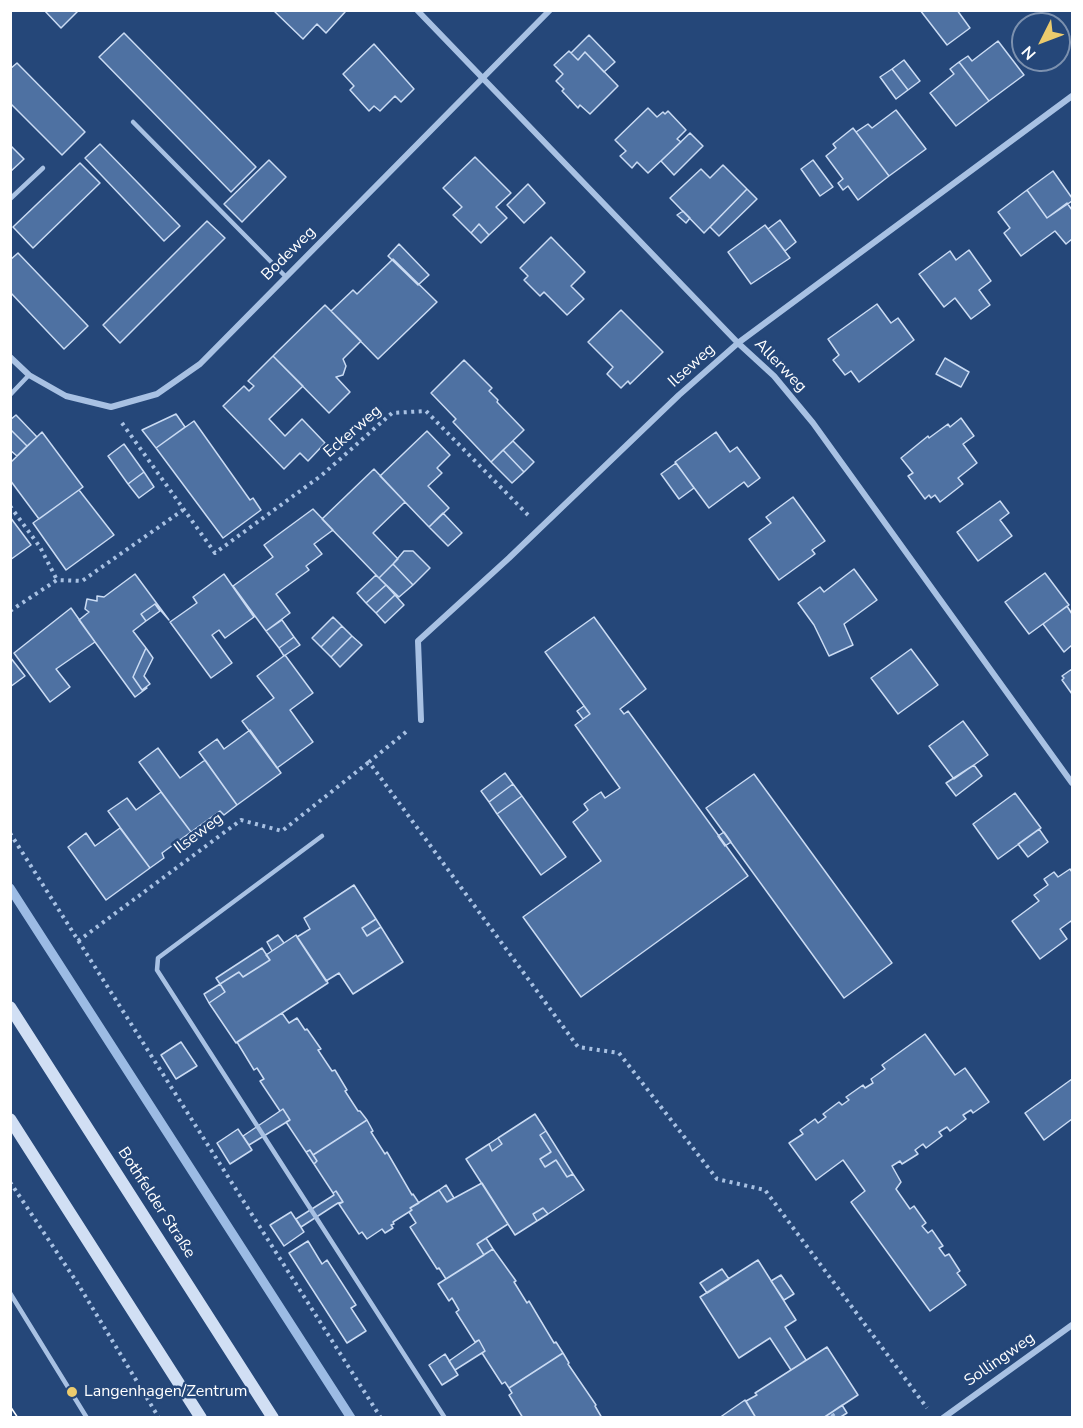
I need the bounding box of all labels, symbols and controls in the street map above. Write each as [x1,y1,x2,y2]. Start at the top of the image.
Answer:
north arrow [1011,12,1071,72]
text: N [1017,41,1041,65]
street label: Bodeweg [258,223,320,285]
street label: Allerweg [750,335,810,397]
street label: Ilseweg [665,340,719,392]
street label: Eckerweg [320,402,386,462]
street label: Ilseweg [171,809,227,859]
street label: Bothfelder Straße [113,1144,199,1262]
street label: Sollingweg [961,1329,1039,1391]
place label: Langenhagen/Zentrum [84,1382,247,1402]
marker: Langenhagen/Zentrum [65,1385,79,1399]

